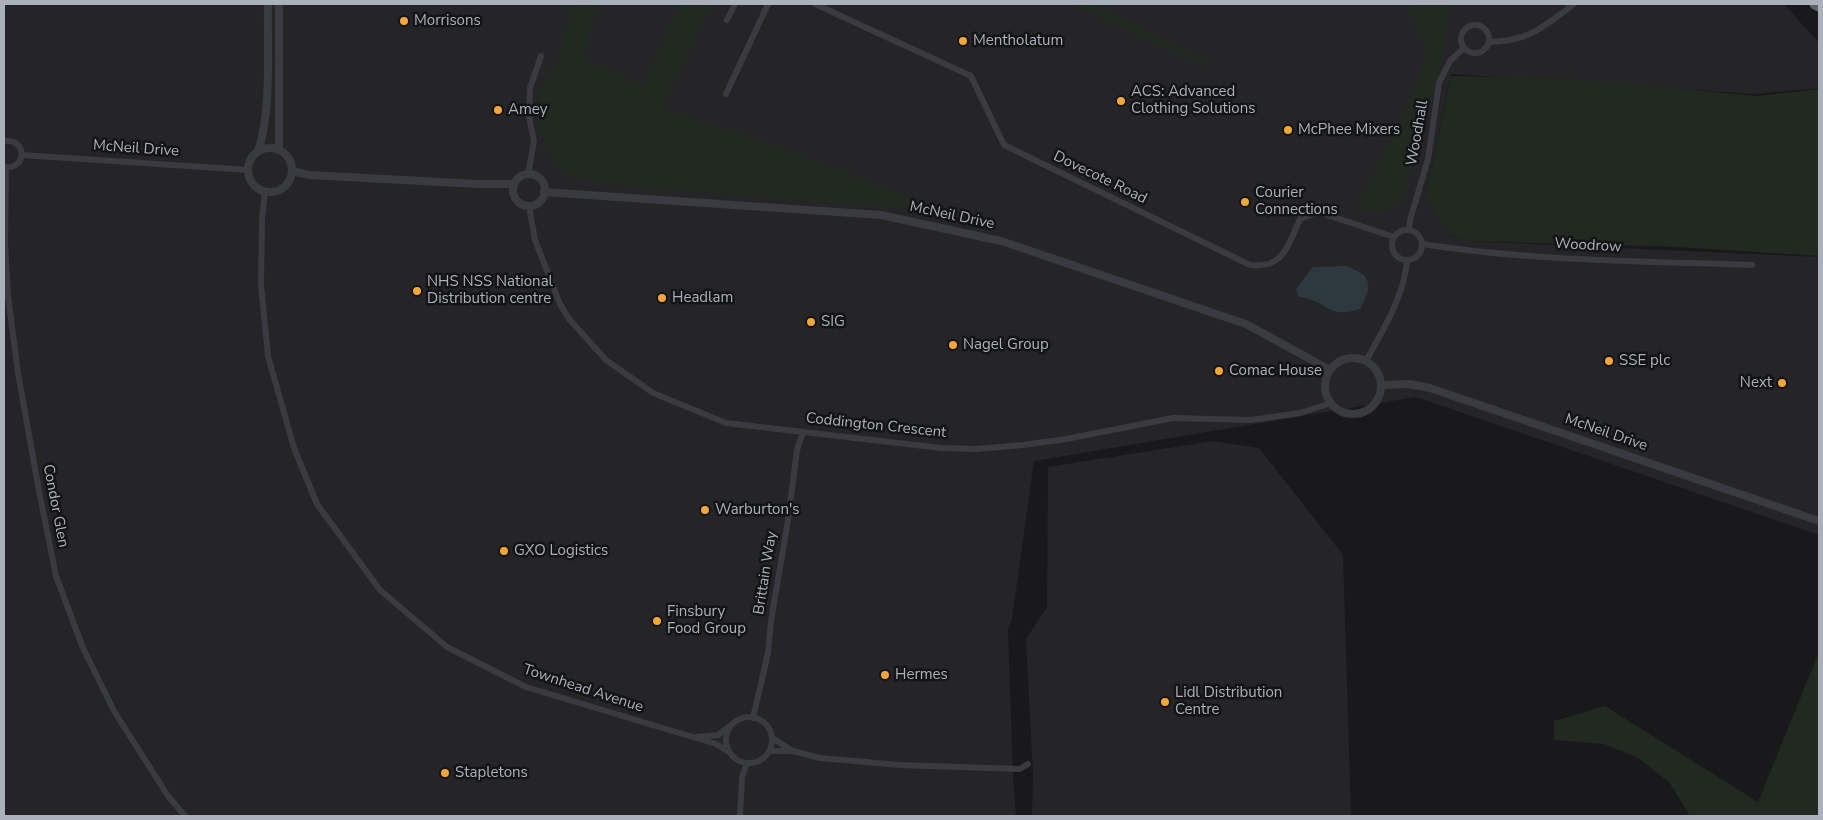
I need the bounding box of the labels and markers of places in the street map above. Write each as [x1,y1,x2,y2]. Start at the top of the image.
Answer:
place label: Morrisons [414,12,481,30]
marker: Morrisons [398,15,410,27]
place label: Mentholatum [973,32,1063,50]
marker: Mentholatum [957,35,969,47]
place label: ACS: Advanced Clothing Solutions [1131,83,1255,118]
marker: ACS: Advanced Clothing Solutions [1115,95,1127,107]
place label: Amey [508,101,547,119]
marker: Amey [492,104,504,116]
place label: McPhee Mixers [1298,121,1400,139]
marker: McPhee Mixers [1282,124,1294,136]
place label: Courier Connections [1255,184,1338,219]
marker: Courier Connections [1239,196,1251,208]
place label: NHS NSS National Distribution centre [427,273,553,308]
marker: NHS NSS National Distribution centre [411,285,423,297]
place label: Headlam [672,289,733,307]
marker: Headlam [656,292,668,304]
place label: SIG [821,313,845,331]
marker: SIG [805,316,817,328]
place label: Nagel Group [963,336,1049,354]
marker: Nagel Group [947,339,959,351]
place label: SSE plc [1619,352,1670,370]
marker: SSE plc [1603,355,1615,367]
place label: Comac House [1229,362,1322,380]
marker: Comac House [1213,365,1225,377]
place label: Next [1740,374,1772,392]
marker: Next [1776,377,1788,389]
place label: Warburton's [715,501,799,519]
marker: Warburton's [699,504,711,516]
place label: GXO Logistics [514,542,608,560]
marker: GXO Logistics [498,545,510,557]
place label: Finsbury Food Group [667,603,746,638]
marker: Finsbury Food Group [651,615,663,627]
place label: Hermes [895,666,948,684]
marker: Hermes [879,669,891,681]
place label: Lidl Distribution Centre [1175,684,1282,719]
marker: Lidl Distribution Centre [1159,696,1171,708]
place label: Stapletons [455,764,528,782]
marker: Stapletons [439,767,451,779]

